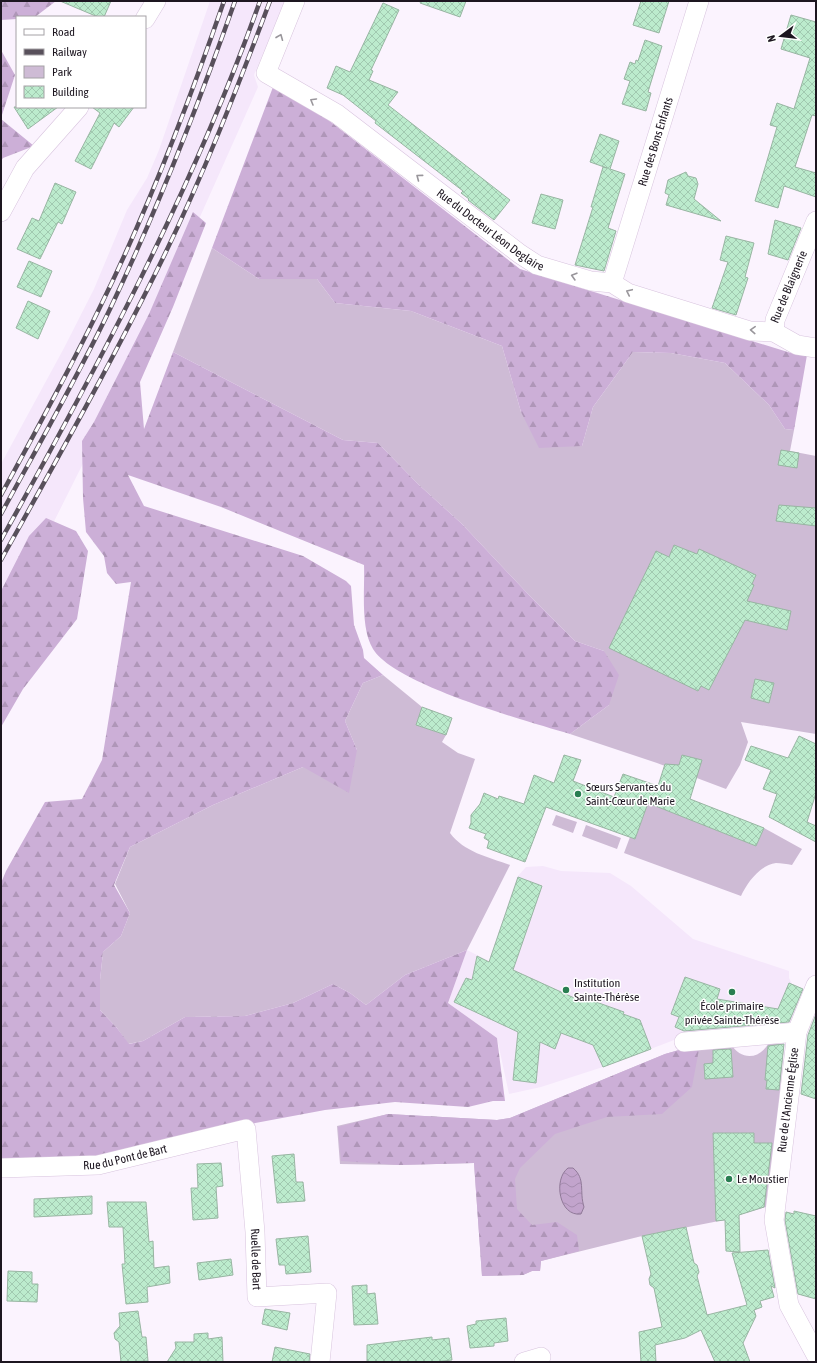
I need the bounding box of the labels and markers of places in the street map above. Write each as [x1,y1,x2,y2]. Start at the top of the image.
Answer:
place label: Sœurs Servantes du Saint-Cœur de Marie [586,780,675,808]
marker: Sœurs Servantes du Saint-Cœur de Marie [573,789,583,799]
place label: Institution Sainte-Thérèse [574,976,639,1004]
marker: Institution Sainte-Thérèse [561,985,571,995]
marker: École primaire privée Sainte-Thérèse [727,987,737,997]
place label: École primaire privée Sainte-Thérèse [685,999,779,1027]
place label: Le Moustier [737,1172,788,1186]
marker: Le Moustier [724,1174,734,1184]

